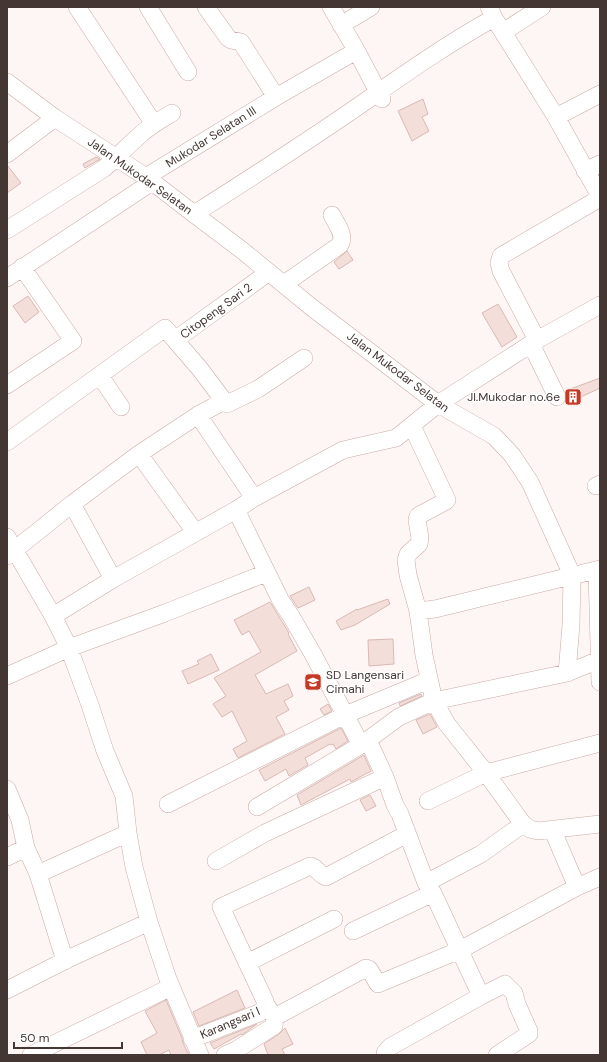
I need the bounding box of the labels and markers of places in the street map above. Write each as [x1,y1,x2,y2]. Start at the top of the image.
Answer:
building icon: Jl.Mukodar no.6e [563,387,583,407]
place label: Jl.Mukodar no.6e [467,389,560,405]
place label: SD Langensari Cimahi [326,667,404,697]
school or university icon: SD Langensari Cimahi [303,672,323,692]

